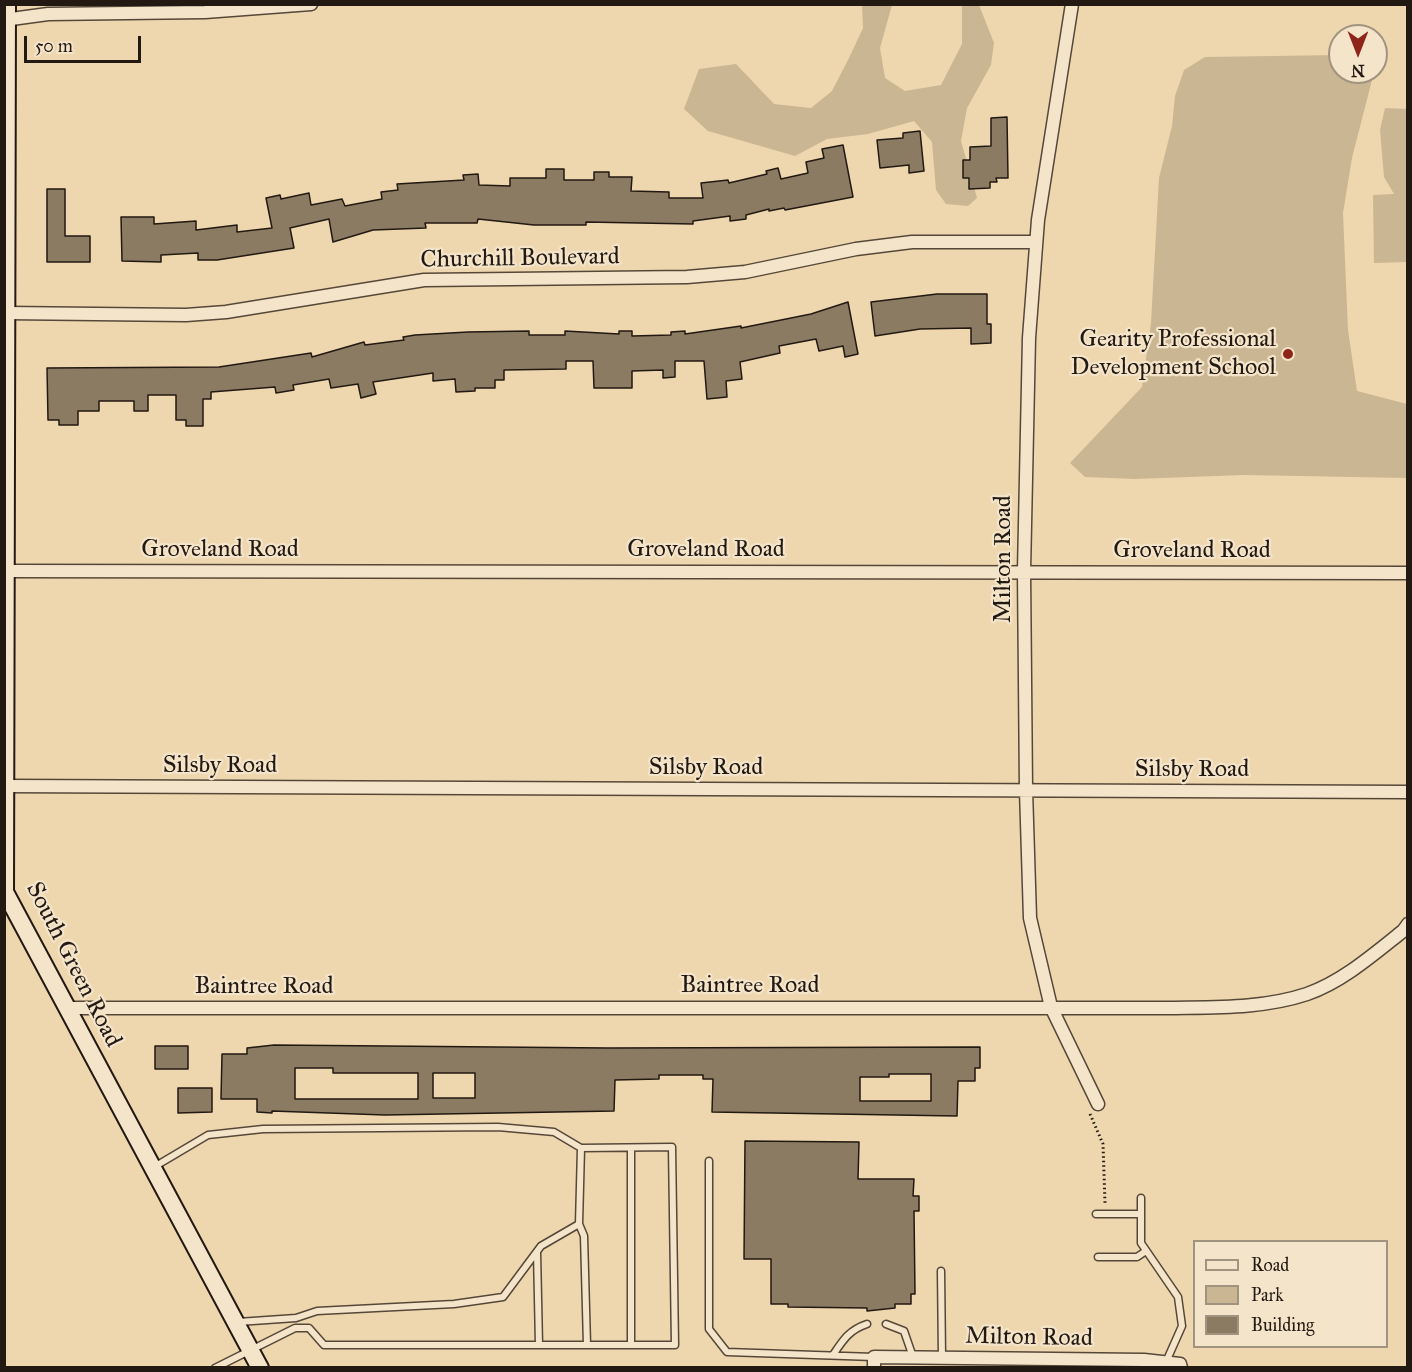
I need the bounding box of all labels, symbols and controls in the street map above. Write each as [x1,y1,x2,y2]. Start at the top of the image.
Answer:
scale bar [27,24,144,62]
north arrow [1328,24,1388,84]
text: 50 m [35,35,73,57]
text: N [1351,61,1365,80]
street label: Churchill Boulevard [420,243,620,275]
place label: Gearity Professional Development School [1071,326,1276,382]
marker: Gearity Professional Development School [1281,347,1295,361]
street label: Milton Road [990,495,1018,623]
street label: Groveland Road [141,536,299,564]
street label: Groveland Road [627,536,785,564]
street label: Groveland Road [1113,537,1271,565]
street label: Silsby Road [163,752,277,780]
street label: Silsby Road [649,754,763,782]
street label: Silsby Road [1135,756,1249,784]
street label: South Green Road [19,878,127,1052]
street label: Baintree Road [680,972,820,1000]
street label: Baintree Road [194,973,334,1001]
legend [1193,1240,1388,1348]
text: Road [1251,1254,1289,1276]
text: Park [1251,1284,1284,1306]
text: Building [1251,1314,1314,1336]
street label: Milton Road [965,1322,1093,1354]

